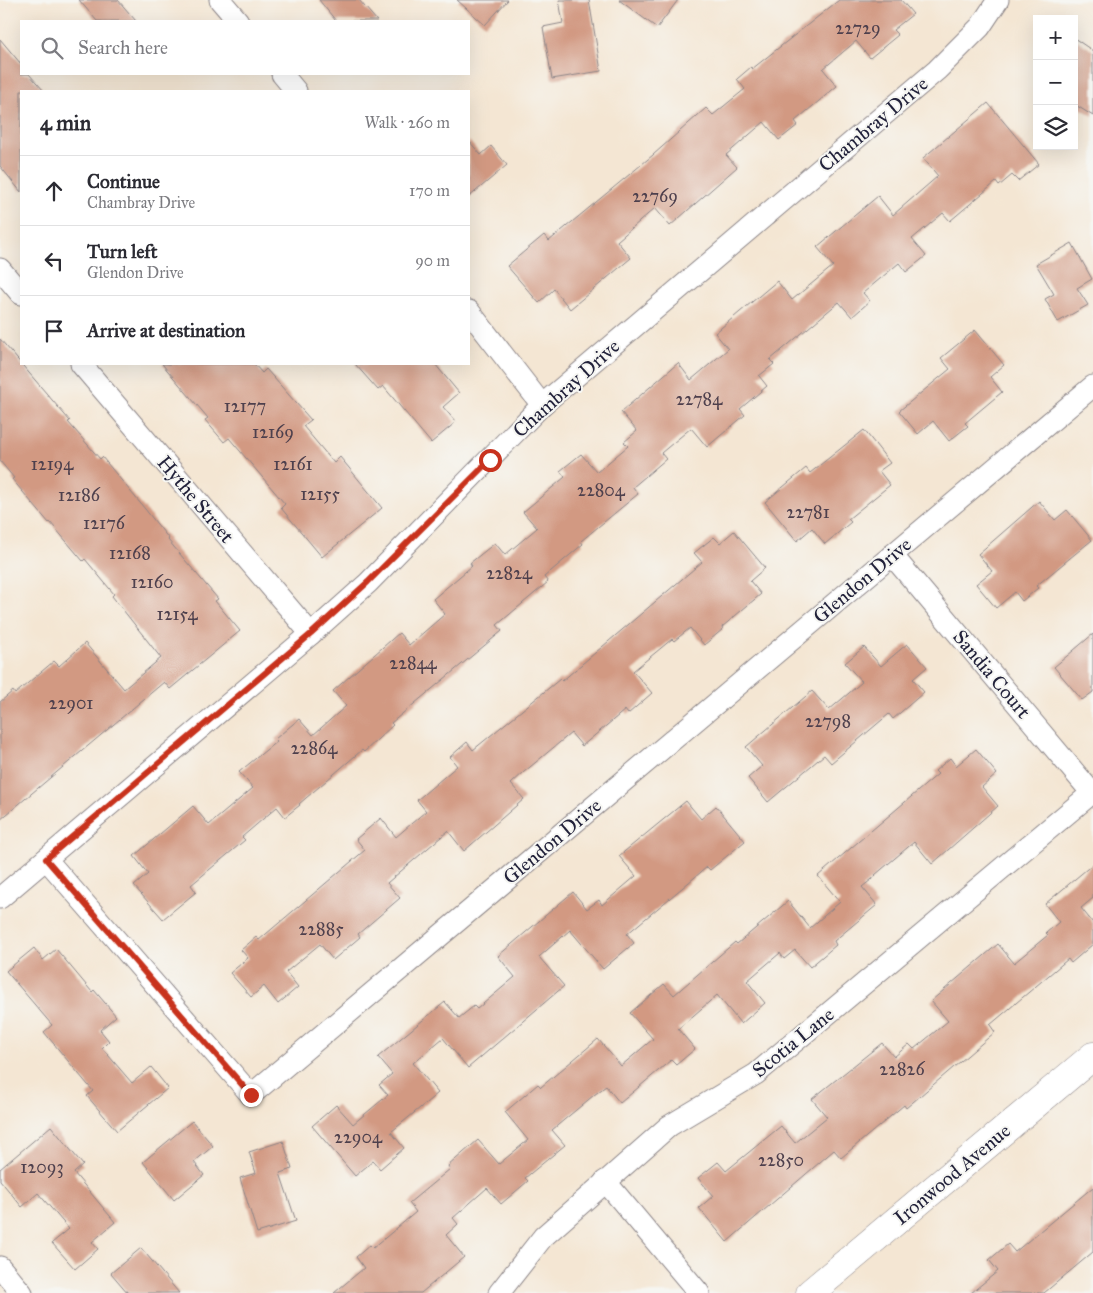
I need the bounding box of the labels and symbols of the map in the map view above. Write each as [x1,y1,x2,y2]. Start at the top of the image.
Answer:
house number: 22729 [835,17,881,39]
street label: Chambray Drive [814,71,932,177]
house number: 22769 [632,185,678,207]
street label: Chambray Drive [508,334,624,442]
house number: 22784 [676,388,723,410]
house number: 12177 [224,395,266,417]
house number: 12169 [252,421,294,443]
route start [479,449,502,472]
street label: Hythe Street [153,450,239,548]
house number: 12194 [31,453,74,475]
house number: 12161 [273,453,313,475]
house number: 22804 [577,479,626,501]
house number: 12155 [300,483,340,505]
house number: 12186 [58,484,101,506]
house number: 22781 [786,501,830,523]
house number: 12176 [83,512,126,534]
street label: Glendon Drive [808,532,916,628]
house number: 12168 [109,542,151,564]
house number: 22824 [486,562,533,584]
house number: 12160 [131,571,173,593]
house number: 12154 [157,603,198,625]
street label: Sandia Court [948,625,1036,723]
house number: 22844 [389,652,438,674]
house number: 22901 [49,692,93,714]
house number: 22798 [805,710,851,732]
house number: 22864 [291,737,338,759]
street label: Glendon Drive [498,793,606,889]
house number: 22885 [298,918,344,940]
street label: Scotia Lane [747,1002,839,1082]
house number: 22826 [879,1058,925,1080]
route end [240,1084,263,1107]
street label: Ironwood Avenue [889,1118,1015,1230]
house number: 22904 [334,1126,383,1148]
house number: 22850 [758,1149,804,1171]
house number: 12093 [20,1156,64,1178]

